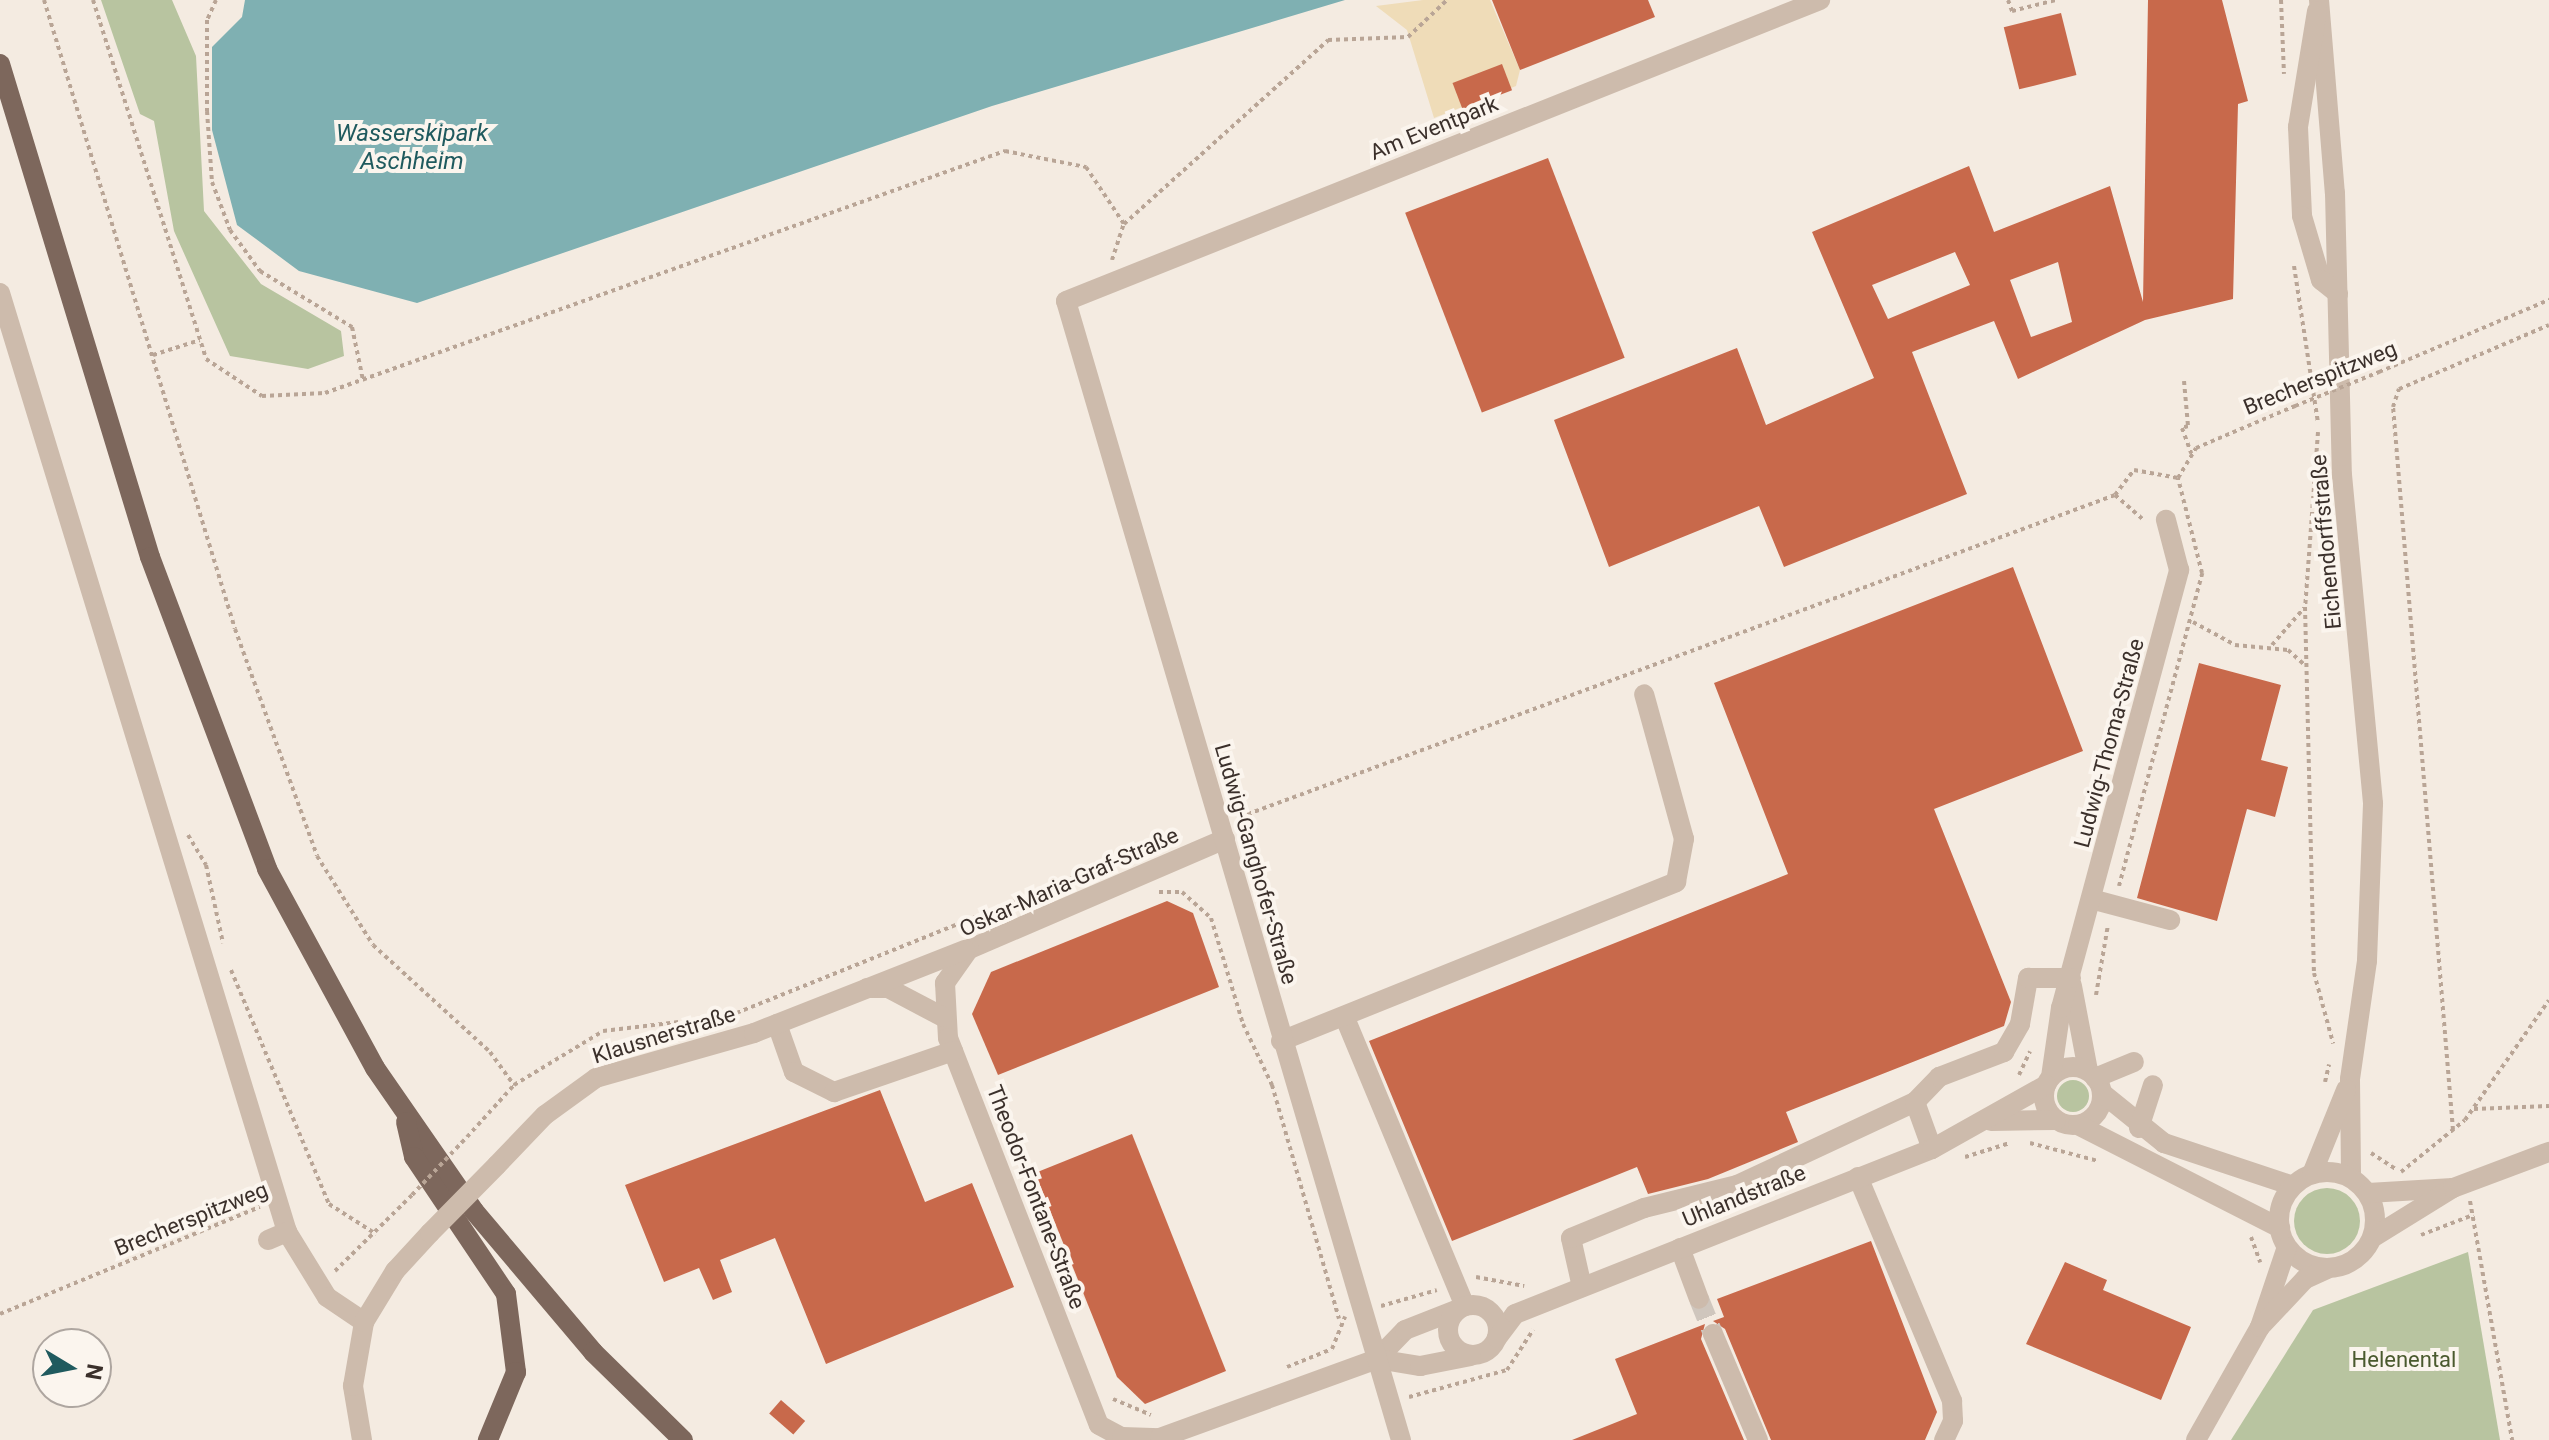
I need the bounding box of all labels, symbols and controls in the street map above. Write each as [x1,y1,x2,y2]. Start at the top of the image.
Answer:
street label: Am Eventpark [1366,90,1502,166]
water label: Wasserskipark Aschheim [336,120,488,176]
street label: Brecherspitzweg [2239,335,2401,421]
street label: Eichendorffstraße [2305,453,2347,631]
street label: Ludwig-Thoma-Straße [2068,636,2150,850]
street label: Ludwig-Ganghofer-Straße [1209,741,1303,987]
street label: Oskar-Maria-Graf-Straße [955,822,1183,942]
street label: Klausnerstraße [589,1001,739,1069]
street label: Theodor-Fontane-Straße [981,1081,1091,1313]
street label: Uhlandstraße [1679,1159,1809,1233]
street label: Brecherspitzweg [110,1176,272,1262]
north arrow [32,1328,112,1408]
park label: Helenental [2352,1347,2456,1373]
text: N [80,1362,108,1382]

